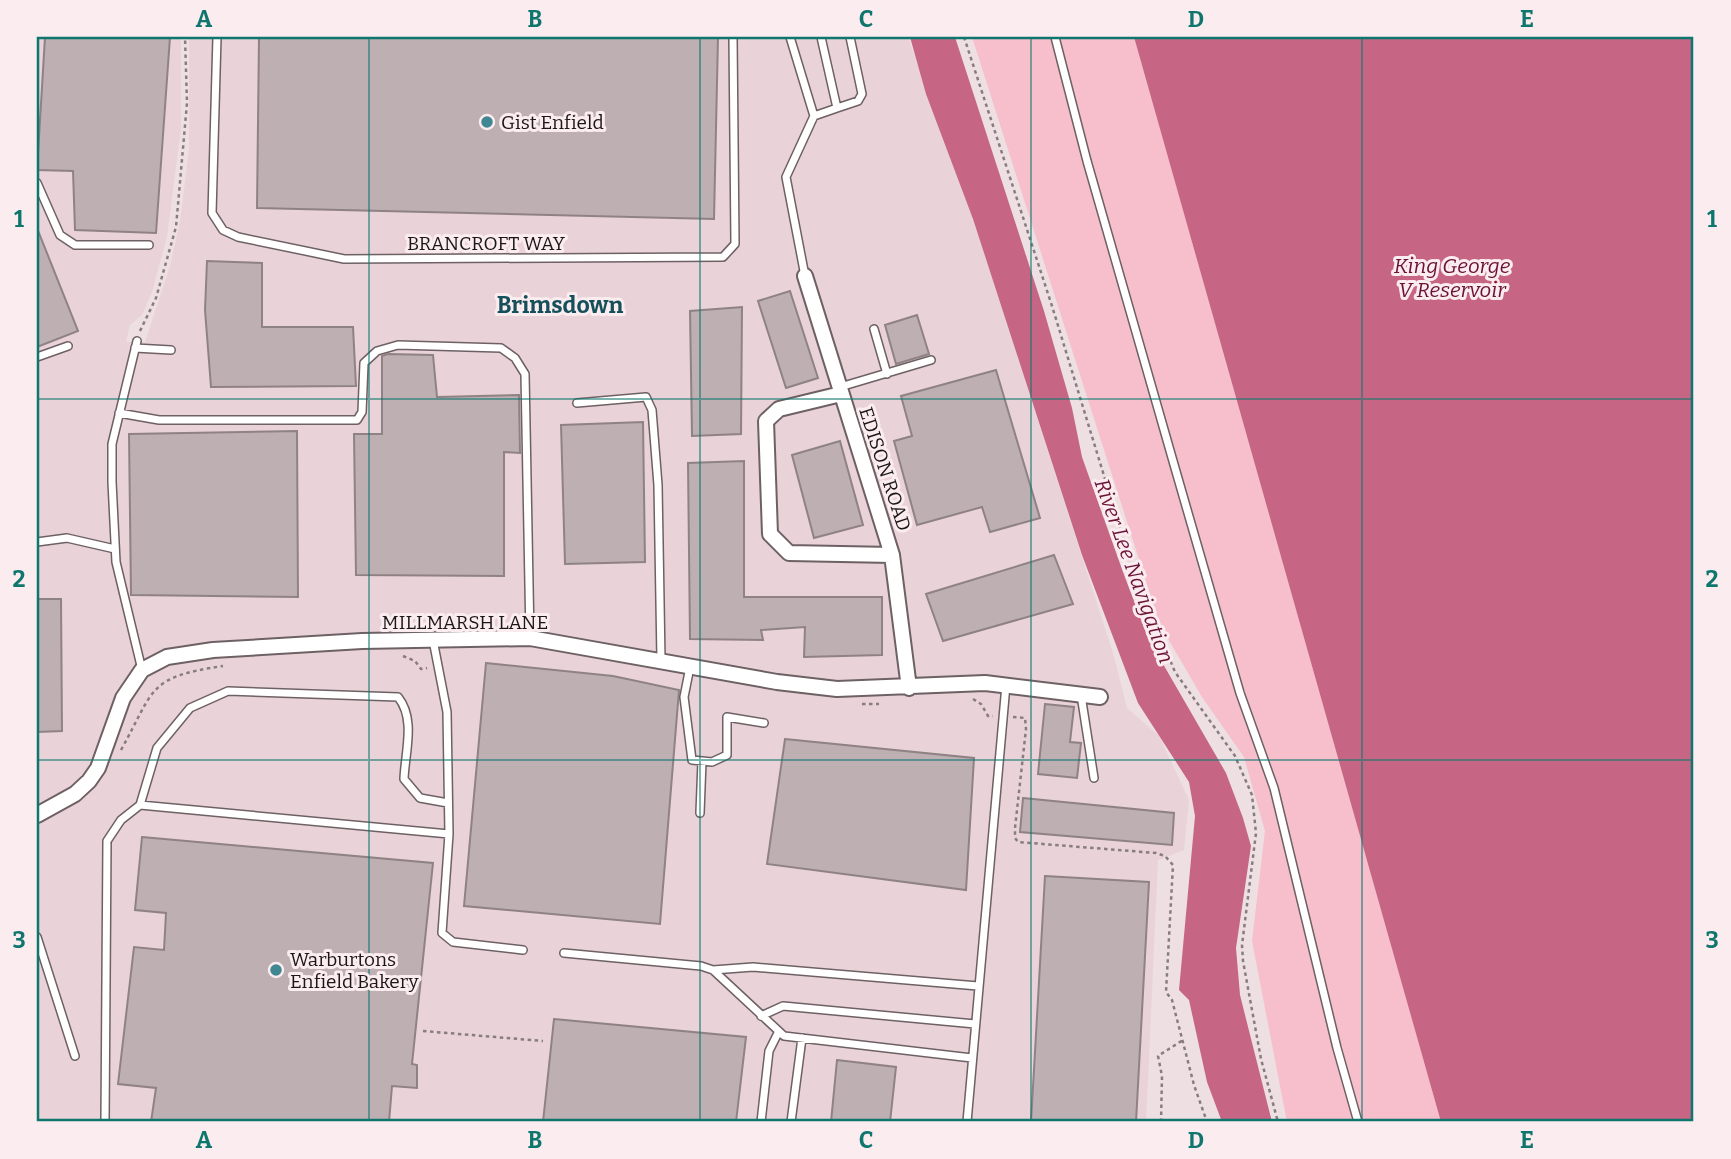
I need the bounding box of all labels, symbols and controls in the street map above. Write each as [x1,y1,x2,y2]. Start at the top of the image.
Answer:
text: A [196,5,213,33]
text: B [528,5,542,33]
text: C [859,5,873,33]
text: D [1188,5,1204,33]
text: E [1520,5,1534,33]
place label: Gist Enfield [501,111,604,134]
marker: Gist Enfield [479,114,495,130]
text: 1 [14,205,24,233]
text: 1 [1707,205,1717,233]
street label: BRANCROFT WAY [407,232,566,255]
water label: King George V Reservoir [1394,253,1511,303]
district label: Brimsdown [497,291,623,319]
street label: EDISON ROAD [854,404,916,534]
water label: River Lee Navigation [1089,475,1179,667]
text: 2 [13,565,26,593]
text: 2 [1706,565,1719,593]
street label: MILLMARSH LANE [382,611,548,634]
text: 3 [12,926,26,954]
text: 3 [1705,926,1719,954]
place label: Warburtons Enfield Bakery [290,948,419,993]
marker: Warburtons Enfield Bakery [268,962,284,978]
text: A [196,1126,213,1154]
text: B [528,1126,542,1154]
text: C [859,1126,873,1154]
text: D [1188,1126,1204,1154]
text: E [1520,1126,1534,1154]

